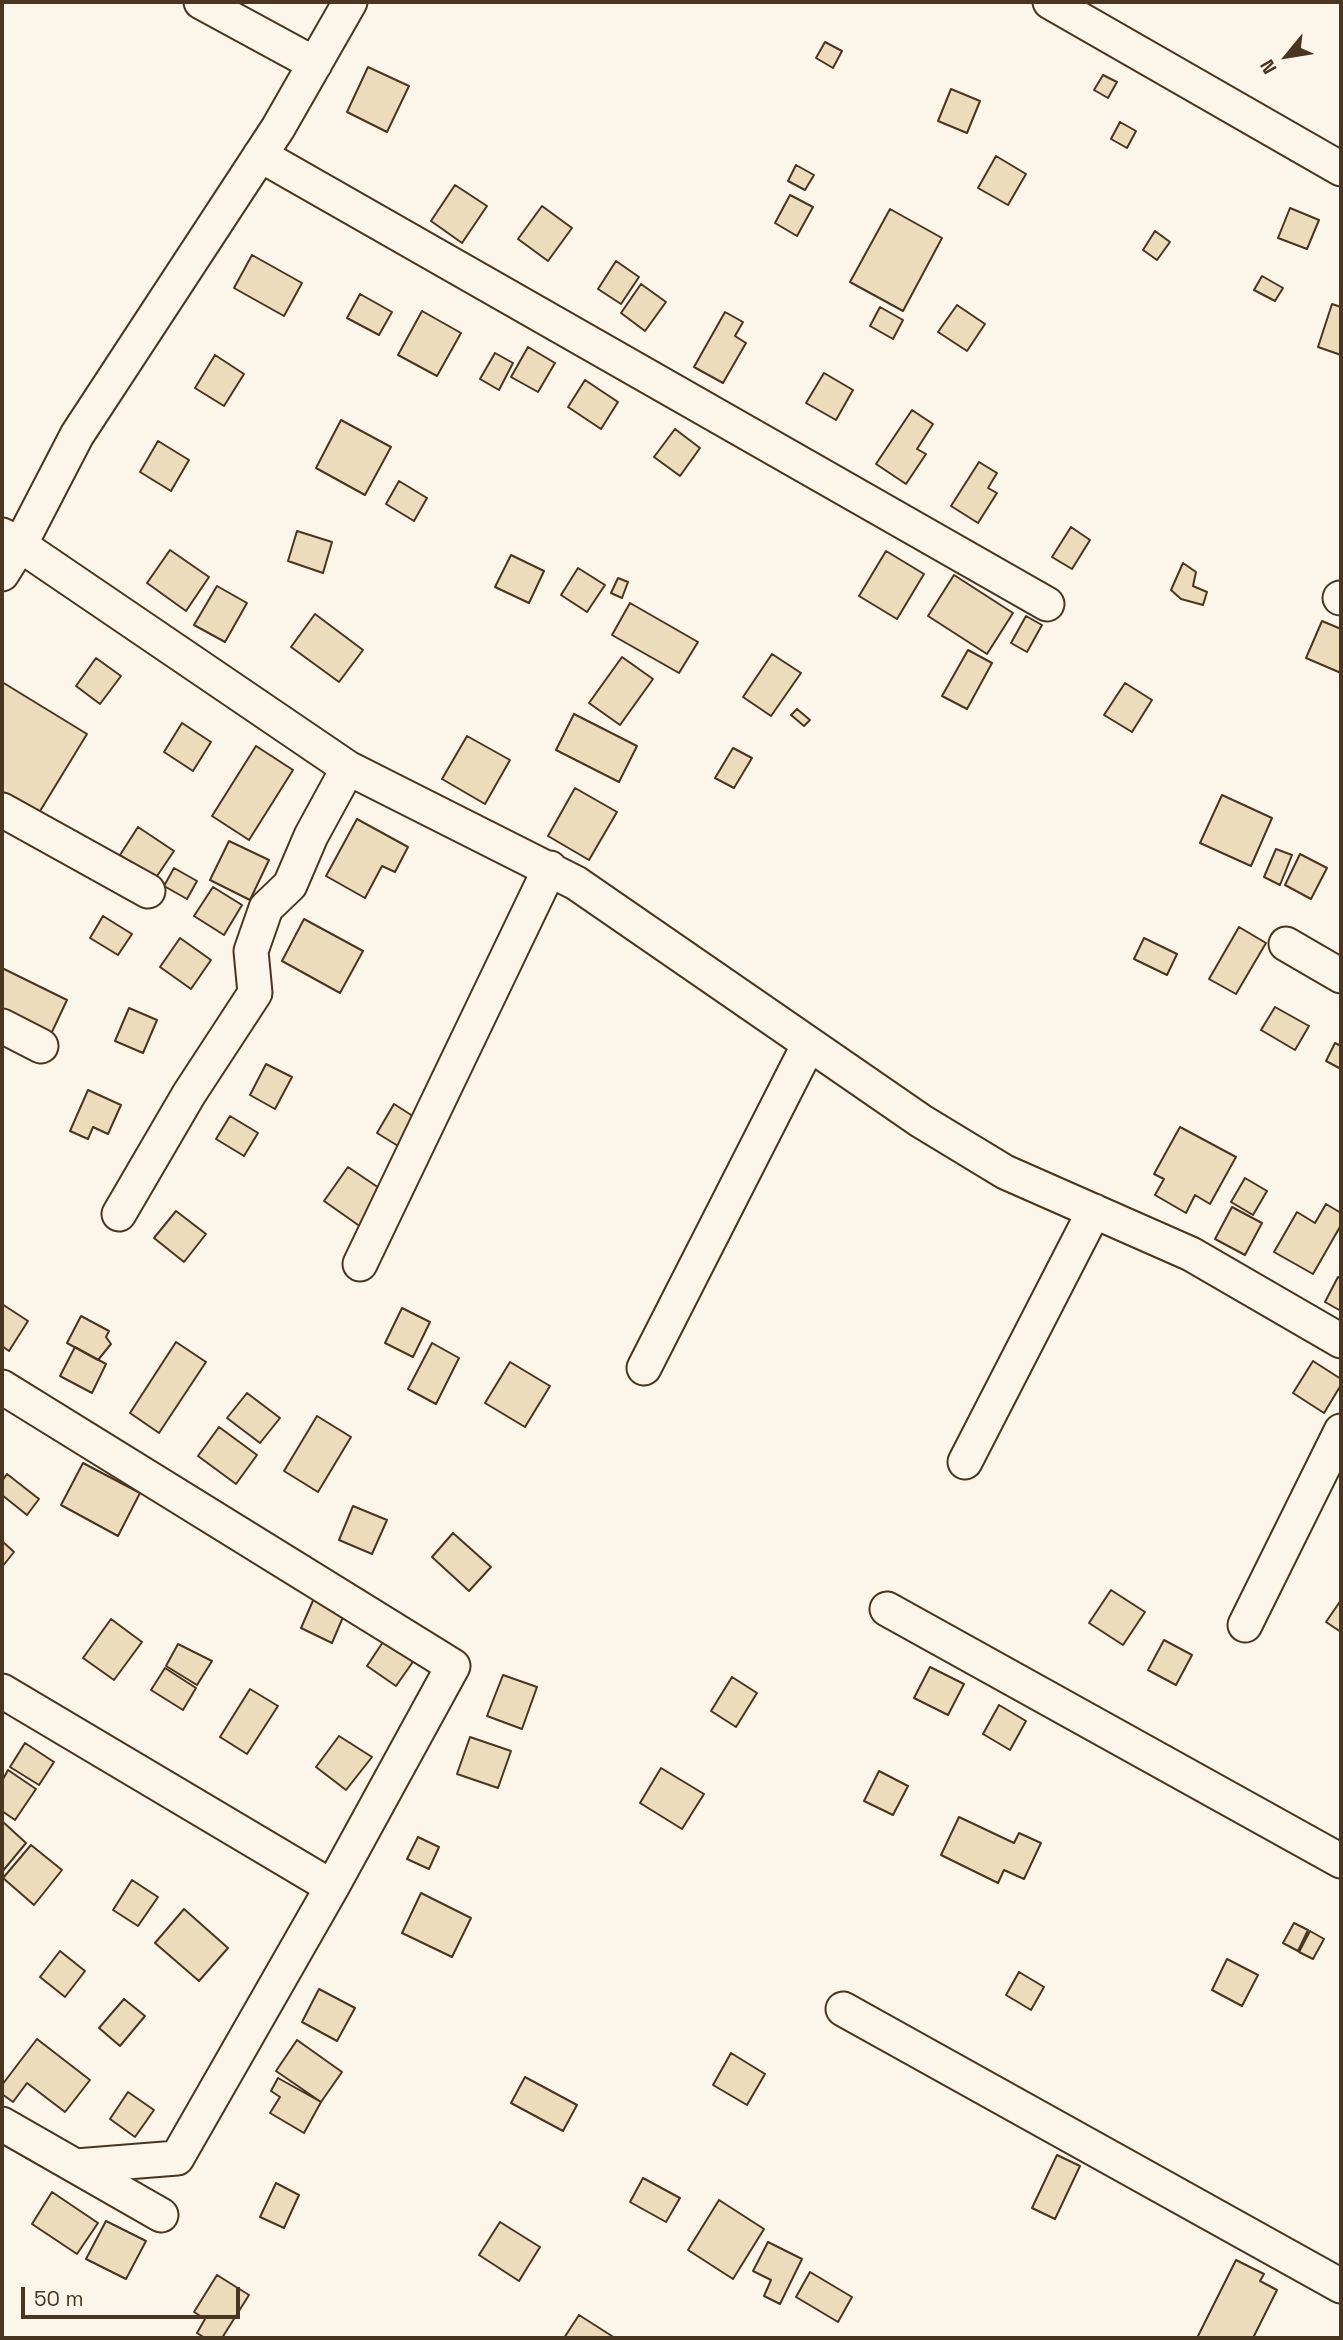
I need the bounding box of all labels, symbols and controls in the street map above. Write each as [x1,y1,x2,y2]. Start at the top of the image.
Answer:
north arrow [1252,21,1322,91]
text: N [1254,55,1282,79]
scale bar [24,2274,243,2318]
text: 50 m [34,2285,84,2312]

